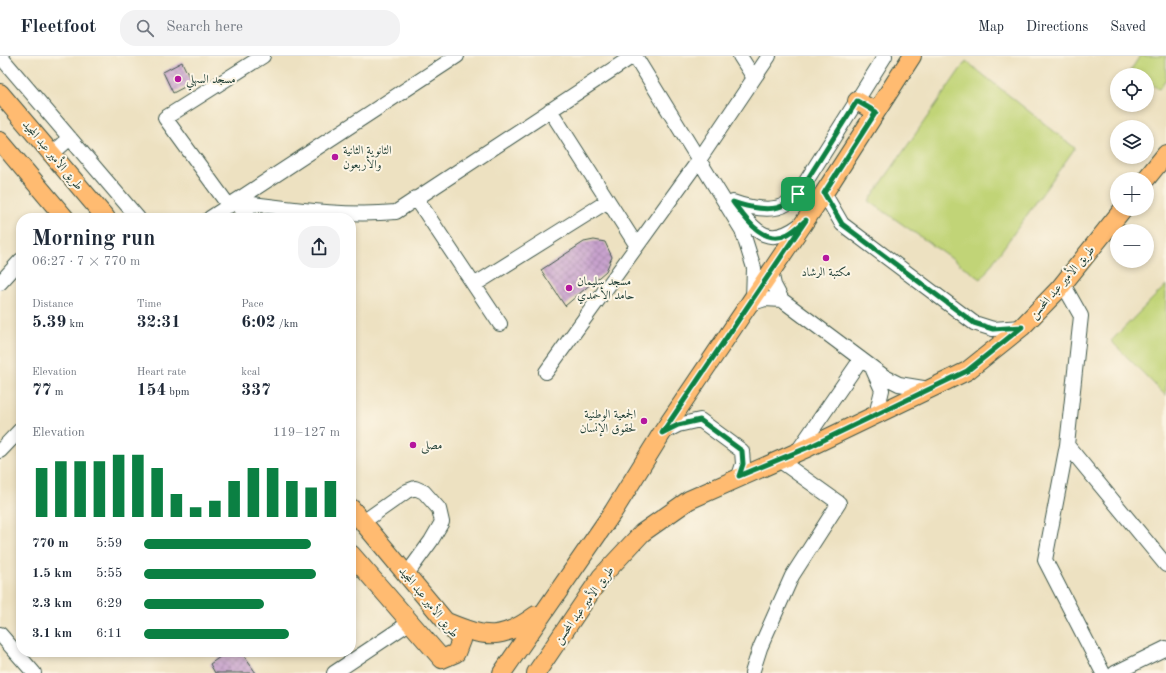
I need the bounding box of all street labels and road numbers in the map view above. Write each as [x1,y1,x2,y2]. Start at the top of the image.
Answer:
street label: طريق الأمير عبد المجيد [19,116,88,193]
street label: طريق الأمير عبد المحسن [1025,241,1099,323]
street label: طريق الأمير عبد المحسن [550,562,619,648]
street label: طريق الأمير عبد المجيد [396,563,463,641]

